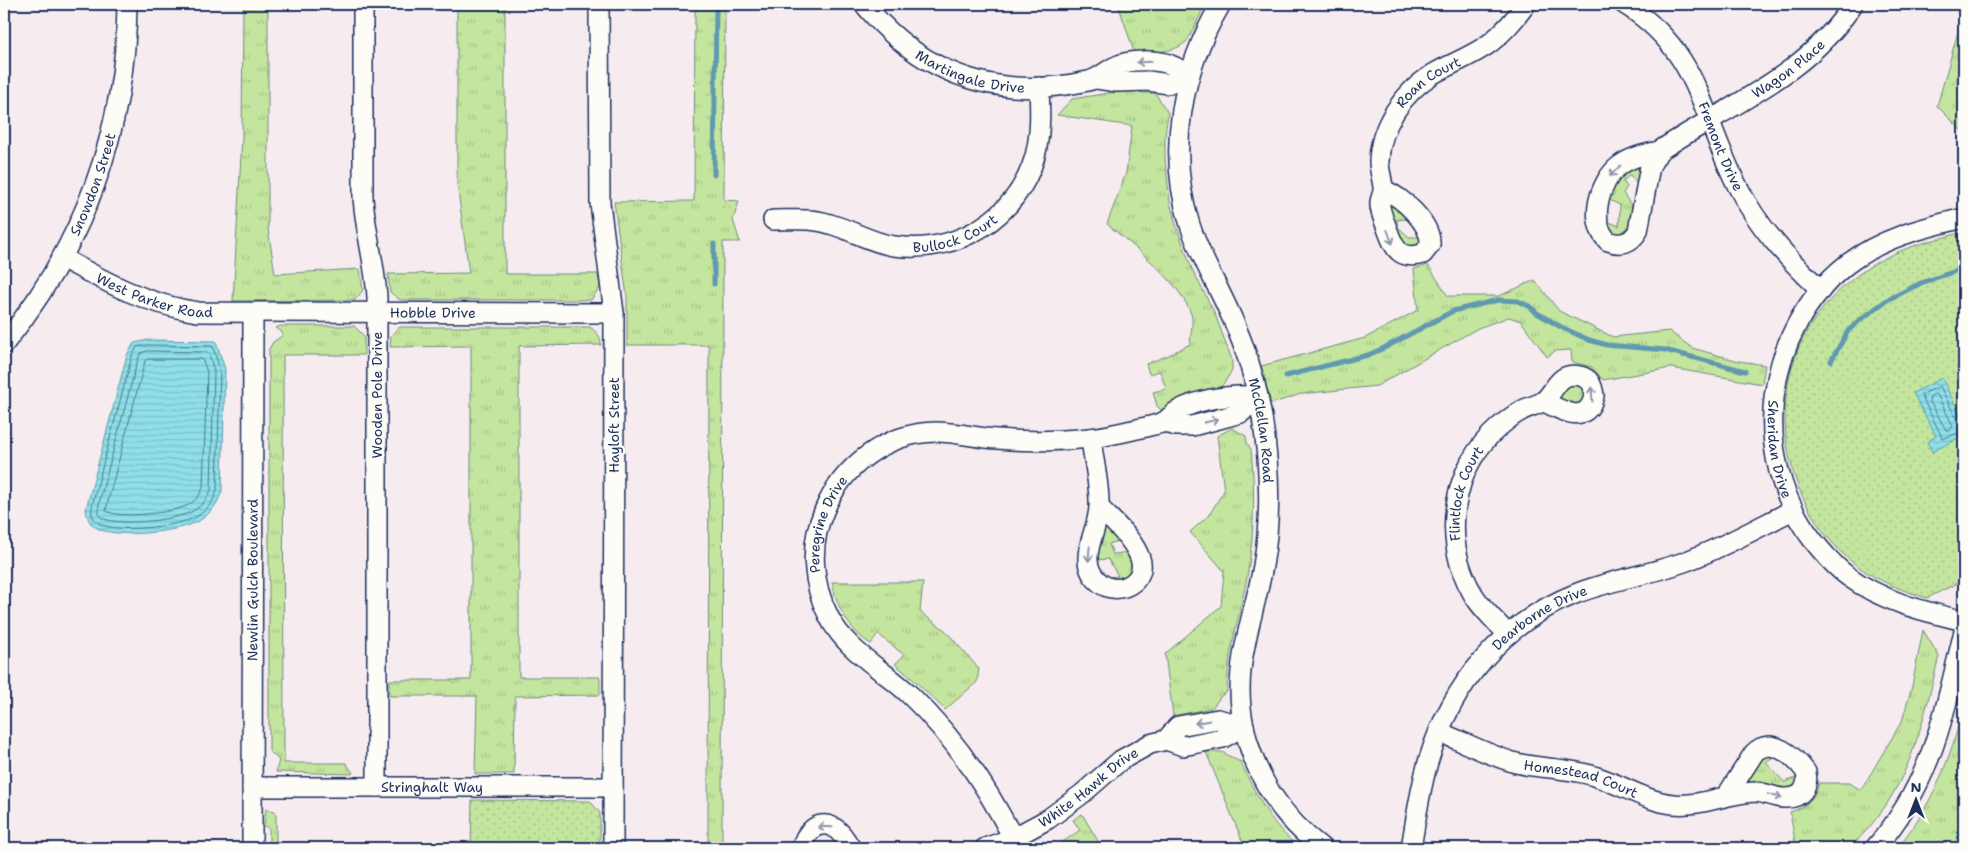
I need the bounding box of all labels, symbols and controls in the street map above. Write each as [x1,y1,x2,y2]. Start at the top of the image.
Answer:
street label: Wagon Place [1748,35,1829,102]
street label: Martingale Drive [912,46,1025,96]
street label: Roan Court [1392,52,1464,111]
one-way arrow [1136,57,1152,66]
street label: Fremont Drive [1694,99,1748,194]
street label: Snowdon Street [66,131,119,239]
one-way arrow [1610,164,1622,176]
street label: Bullock Court [913,210,1001,256]
one-way arrow [1386,228,1395,244]
street label: West Parker Road [93,269,213,321]
street label: Hobble Drive [390,303,476,322]
street label: Wooden Pole Drive [368,331,386,459]
street label: McClellan Road [1245,376,1277,483]
street label: Hayloft Street [605,377,623,473]
one-way arrow [1588,387,1597,403]
street label: Sheridan Drive [1764,399,1796,501]
one-way arrow [1202,416,1218,425]
street label: Flintlock Court [1445,442,1487,542]
street label: Peregrine Drive [805,472,851,574]
street label: Newlin Gulch Boulevard [243,499,262,661]
one-way arrow [1084,546,1093,562]
street label: Dearborne Drive [1488,581,1590,654]
one-way arrow [1195,717,1211,727]
street label: White Hawk Drive [1035,743,1141,831]
street label: Homestead Court [1522,756,1641,802]
north arrow [1890,774,1940,824]
street label: Stringhalt Way [381,778,483,796]
text: N [1910,778,1922,796]
one-way arrow [1766,791,1782,801]
one-way arrow [817,822,833,832]

